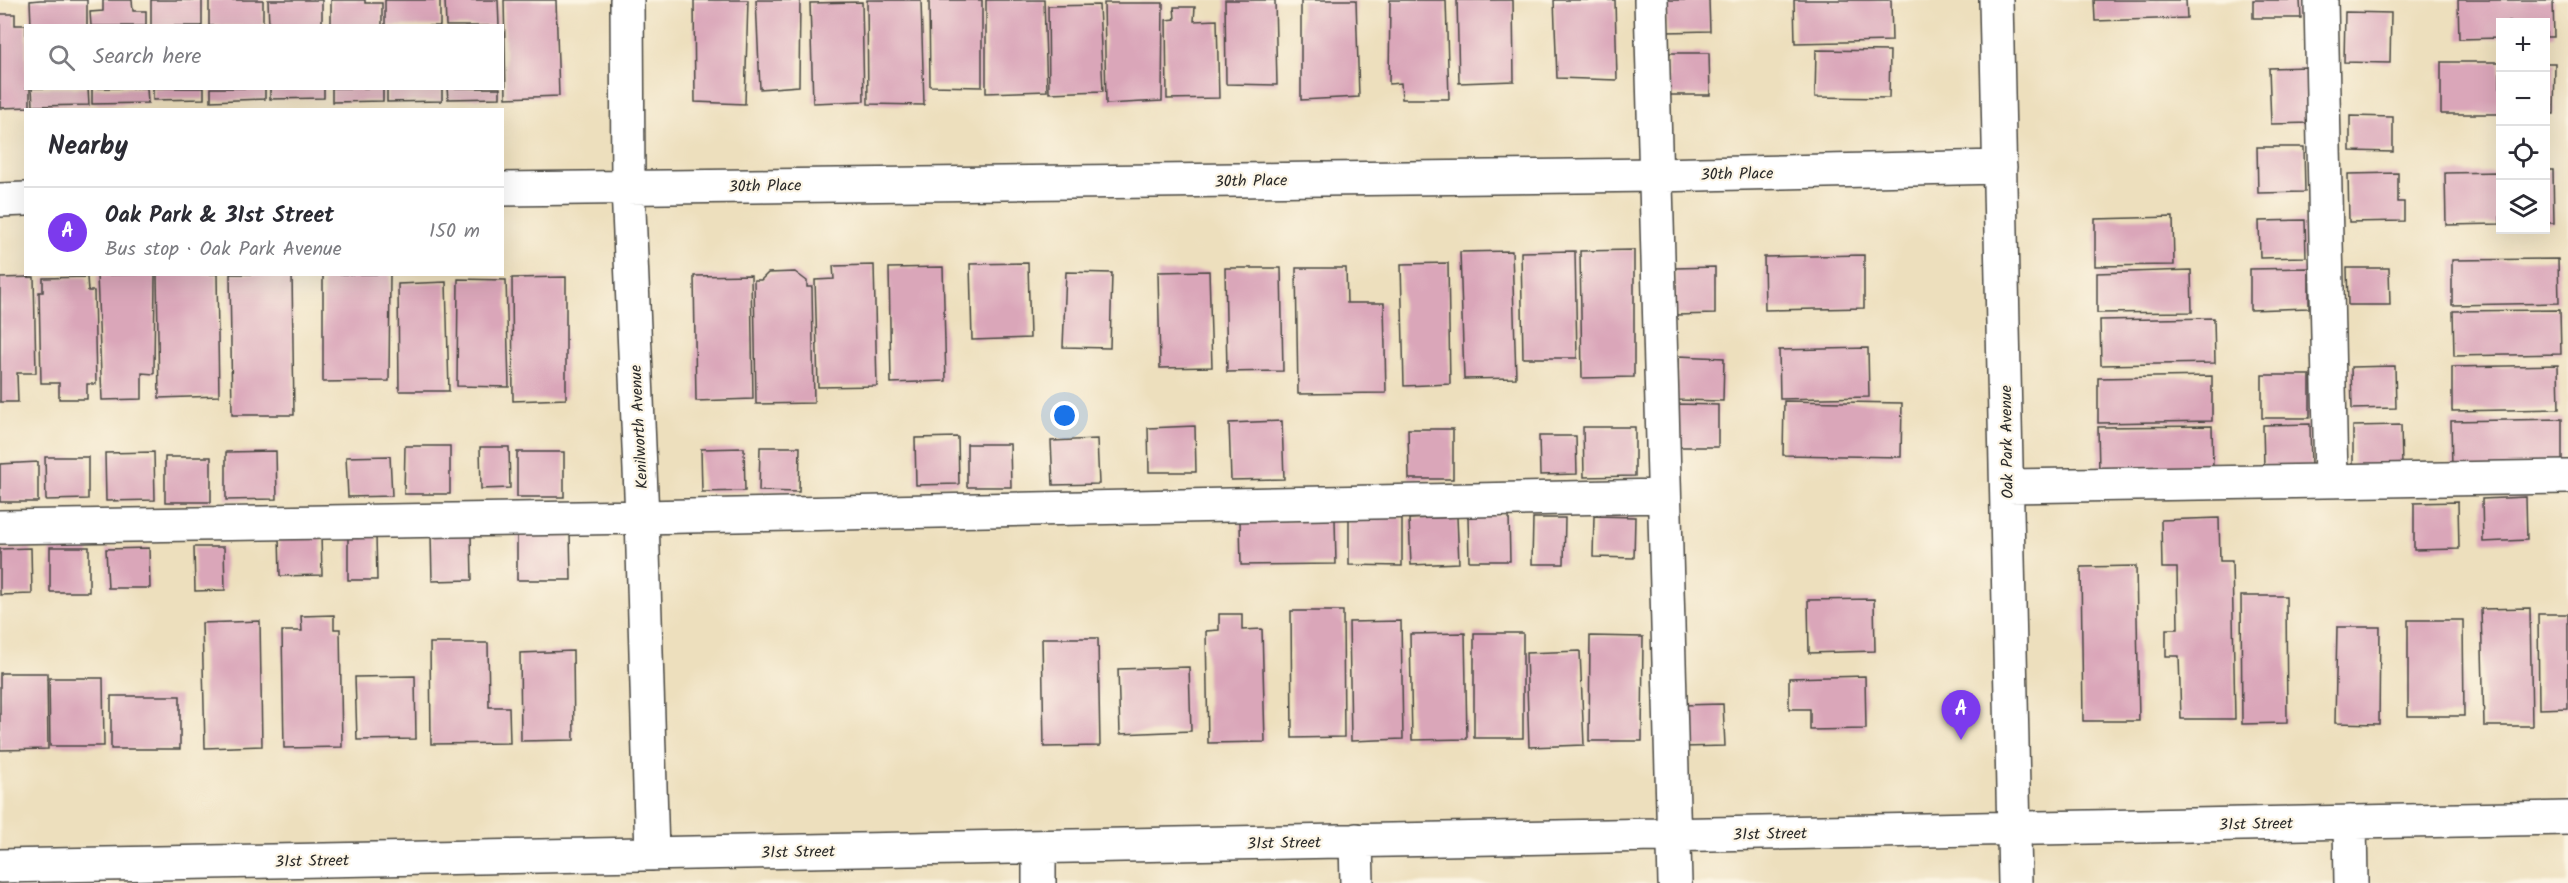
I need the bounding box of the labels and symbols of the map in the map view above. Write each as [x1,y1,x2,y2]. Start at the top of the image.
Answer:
street label: 30th Place [1700,161,1774,188]
street label: 30th Place [1214,168,1288,195]
street label: 30th Place [728,173,802,200]
street label: Kenilworth Avenue [624,364,655,490]
street label: Oak Park Avenue [1994,385,2021,499]
your location [1050,401,1079,430]
pin: A [1942,690,1980,740]
street label: 31st Street [2219,811,2294,838]
street label: 31st Street [1733,821,1808,848]
street label: 31st Street [1247,830,1322,857]
street label: 31st Street [761,839,836,866]
street label: 31st Street [275,848,350,875]

